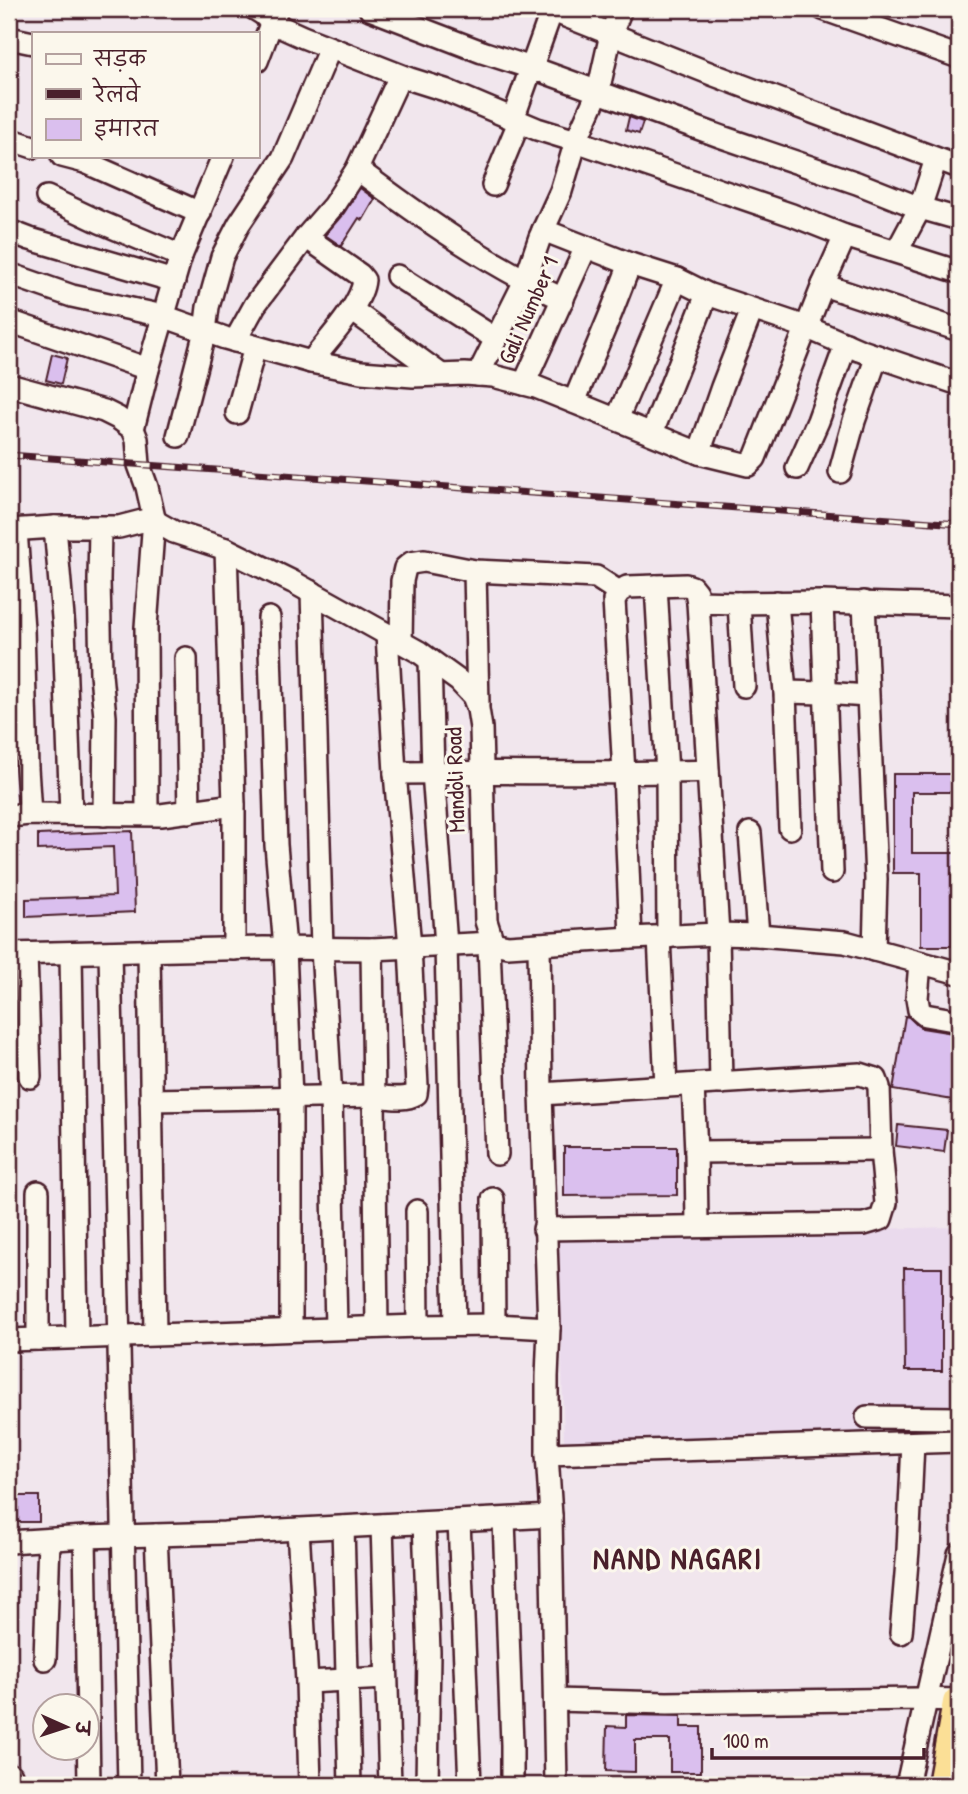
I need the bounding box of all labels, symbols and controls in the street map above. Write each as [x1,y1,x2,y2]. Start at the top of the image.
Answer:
legend [32,32,259,158]
text: सड़क [93,44,147,73]
text: रेलवे [91,77,141,109]
text: इमारत [94,114,160,143]
street label: Gali Number 1 [490,251,565,369]
street label: Mandoli Road [437,727,472,833]
district label: NAND NAGARI [593,1538,763,1578]
north arrow [32,1692,102,1762]
scale bar [712,1717,924,1761]
text: उ [70,1719,96,1737]
text: 100 m [723,1726,769,1755]

